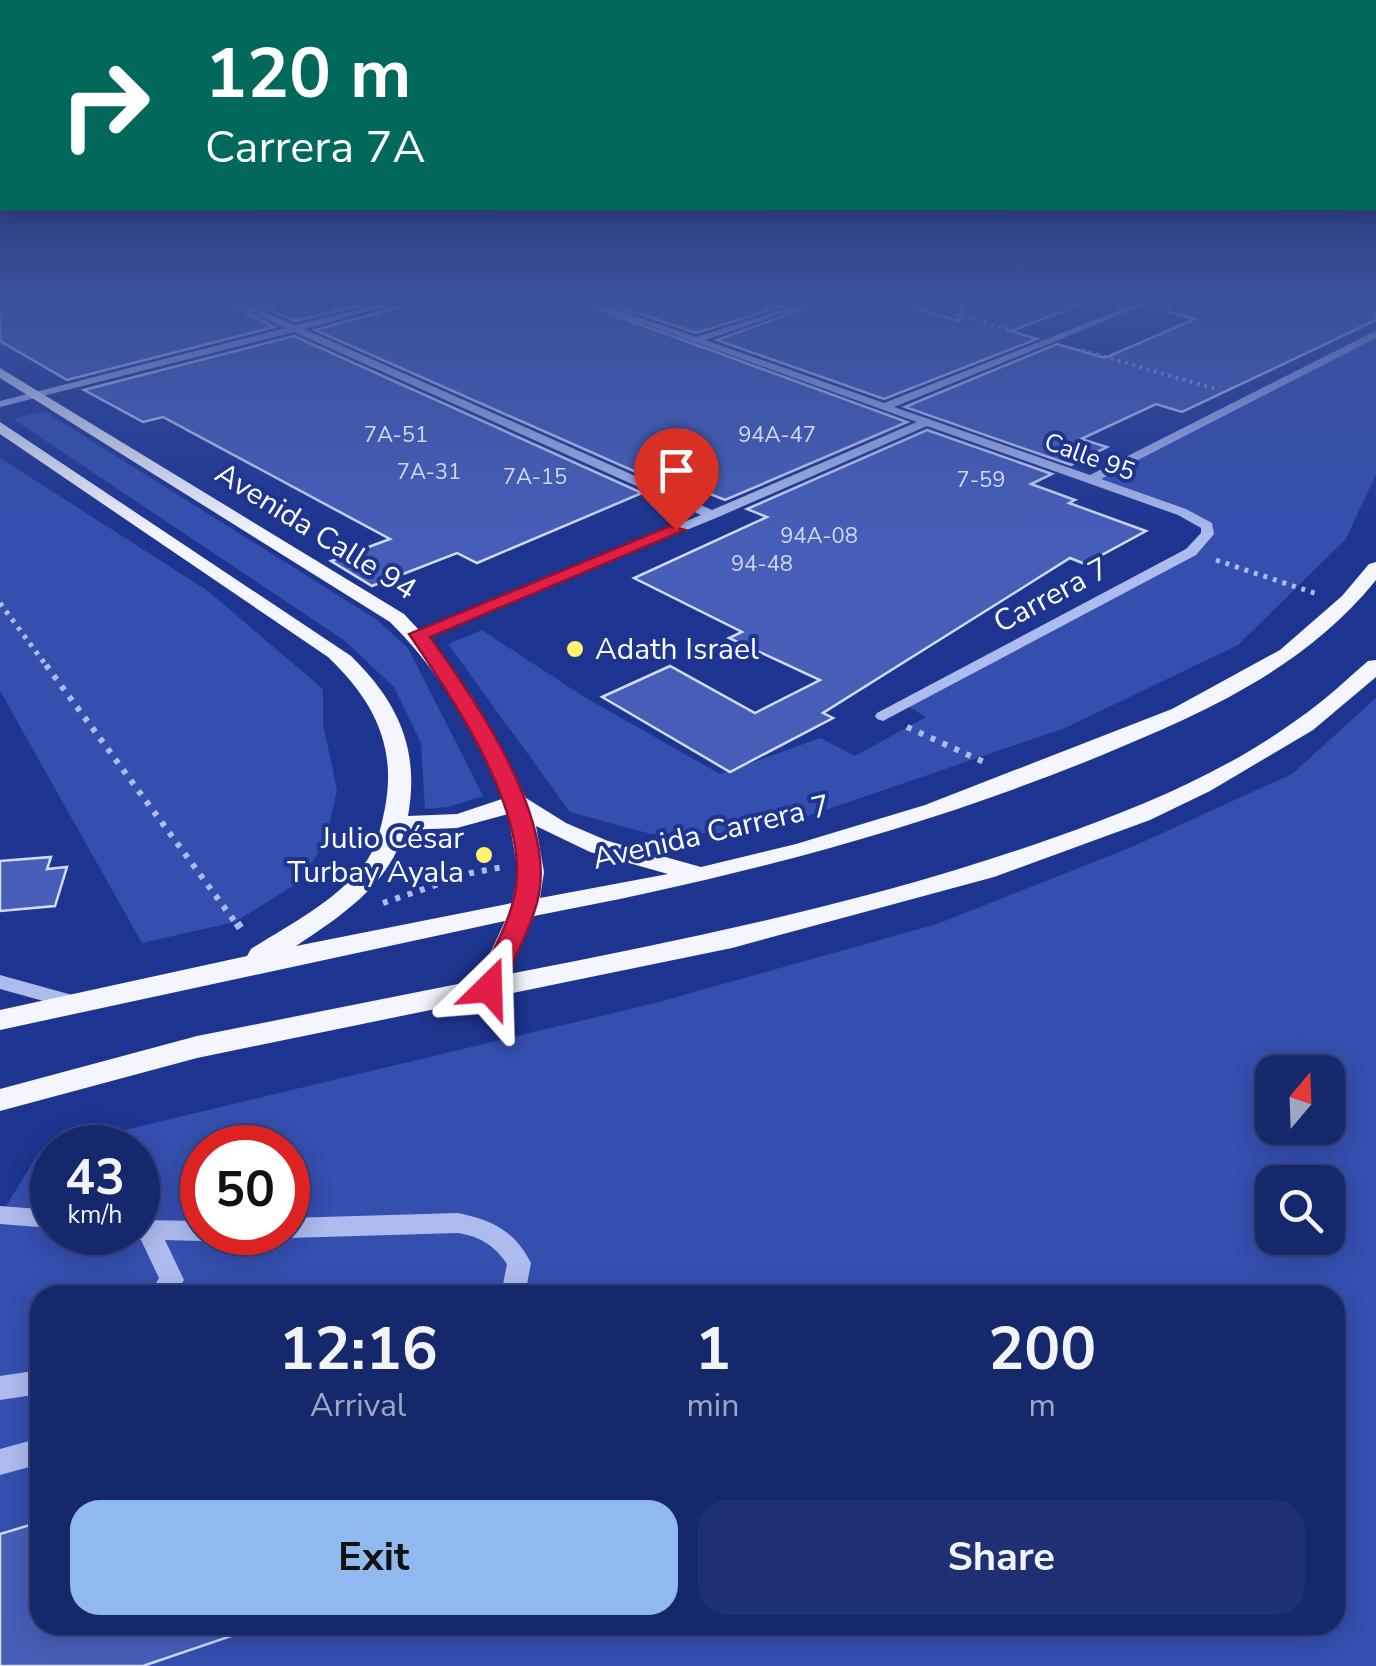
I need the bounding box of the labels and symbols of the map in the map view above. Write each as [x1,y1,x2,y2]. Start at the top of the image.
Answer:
house number: 7A-51 [364,420,428,450]
house number: 94A-47 [738,420,816,450]
street label: Calle 95 [1040,425,1140,489]
pin [634,428,719,531]
street label: Avenida Calle 94 [207,453,424,610]
house number: 7A-31 [397,457,461,487]
house number: 7A-15 [503,462,567,492]
house number: 7-59 [957,465,1005,495]
house number: 94A-08 [780,521,858,551]
street label: Carrera 7 [986,548,1116,643]
house number: 94-48 [731,549,793,579]
place label: Adath Israel [595,629,759,670]
marker: Adath Israel [564,638,586,660]
street label: Avenida Carrera 7 [588,785,834,880]
place label: Julio César Turbay Ayala [287,818,464,893]
marker: Julio César Turbay Ayala [473,844,495,866]
position arrow [437,936,541,1040]
north arrow [1255,1055,1345,1145]
speed limit sign: 50 [180,1125,310,1255]

